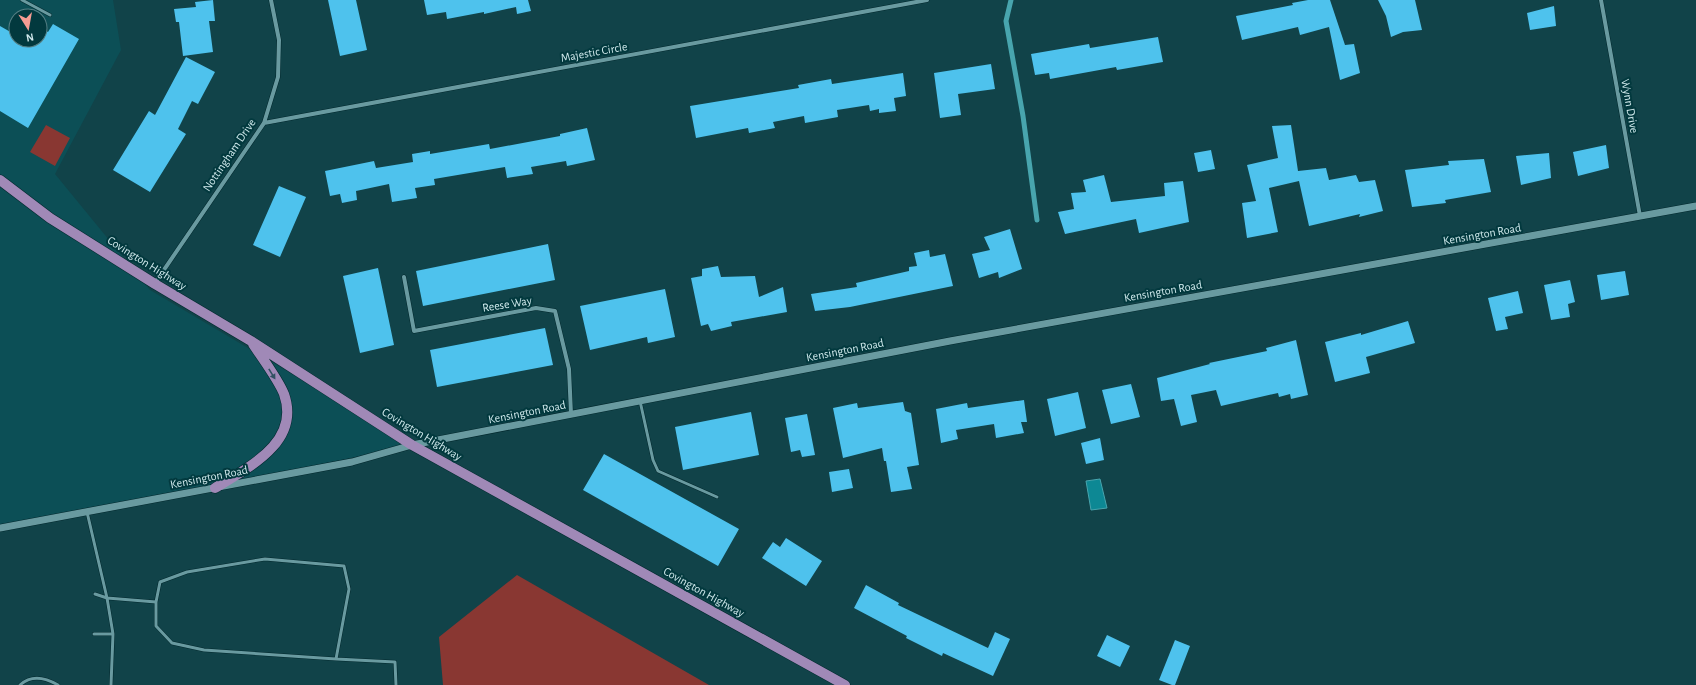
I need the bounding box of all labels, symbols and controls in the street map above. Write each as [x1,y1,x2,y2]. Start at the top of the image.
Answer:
north arrow [8,8,48,48]
text: N [25,31,35,43]
street label: Majestic Circle [560,40,628,65]
street label: Wynn Drive [1618,78,1641,134]
street label: Nottingham Drive [200,117,258,193]
street label: Kensington Road [1442,221,1522,247]
street label: Covington Highway [105,234,189,293]
street label: Kensington Road [1123,278,1203,304]
street label: Reese Way [481,294,533,315]
street label: Kensington Road [805,337,885,363]
one-way arrow [268,369,276,379]
street label: Kensington Road [487,399,567,425]
street label: Covington Highway [380,405,464,463]
street label: Kensington Road [169,464,249,490]
street label: Covington Highway [661,565,747,620]

